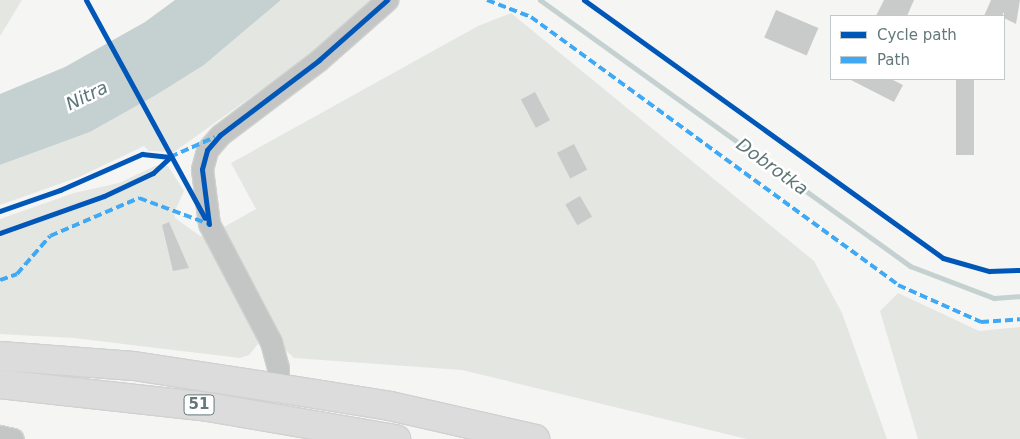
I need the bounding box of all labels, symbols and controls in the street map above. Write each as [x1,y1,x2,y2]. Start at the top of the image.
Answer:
legend [830,15,1005,80]
text: Cycle path [877,26,957,44]
text: Path [877,51,910,69]
water label: Nitra [63,77,111,115]
water label: Dobrotka [732,134,812,200]
road number: 51 [183,392,215,418]

